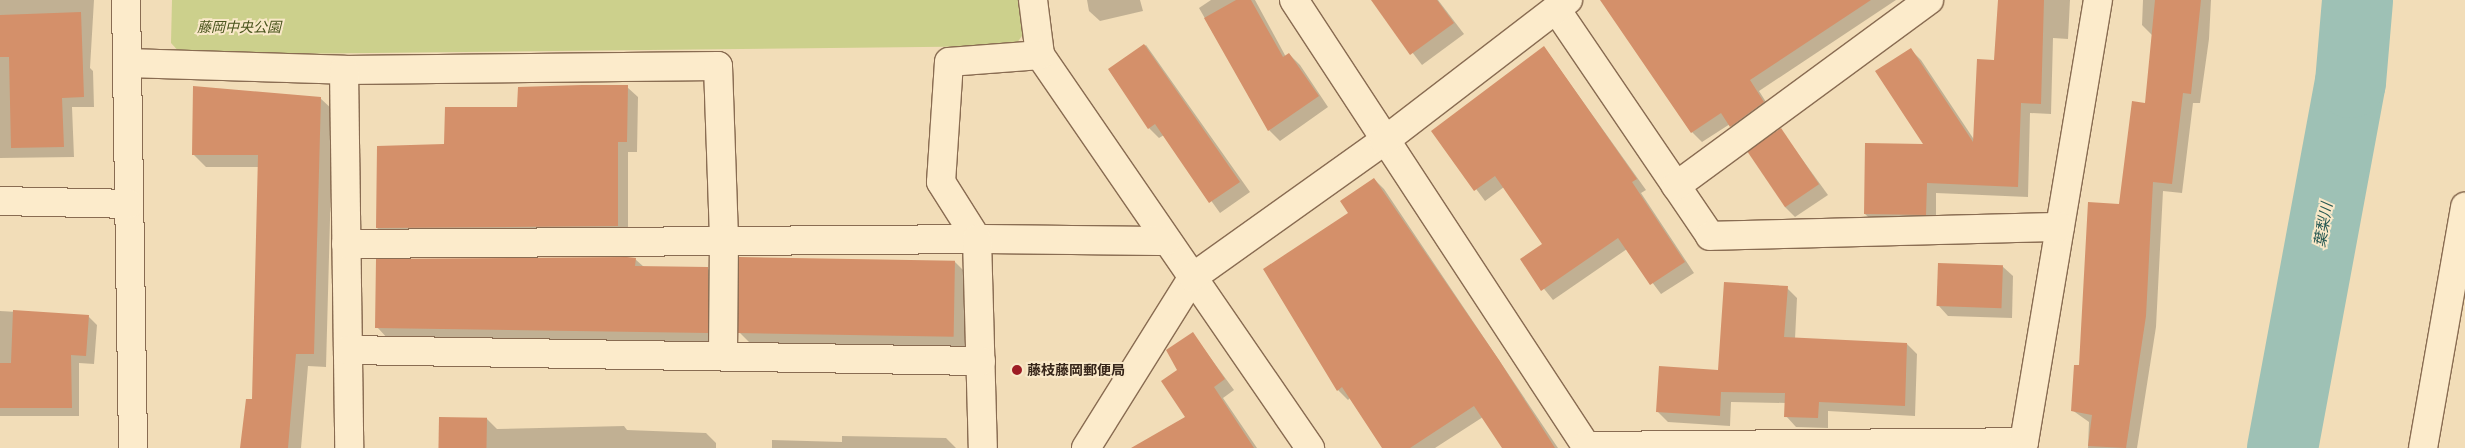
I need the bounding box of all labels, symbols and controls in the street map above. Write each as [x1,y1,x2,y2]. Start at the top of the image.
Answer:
park label: 藤岡中央公園 [197,19,281,35]
water label: 葉梨川 [2310,201,2336,249]
place label: 藤枝藤岡郵便局 [1027,362,1125,378]
marker: 藤枝藤岡郵便局 [1011,364,1023,376]

